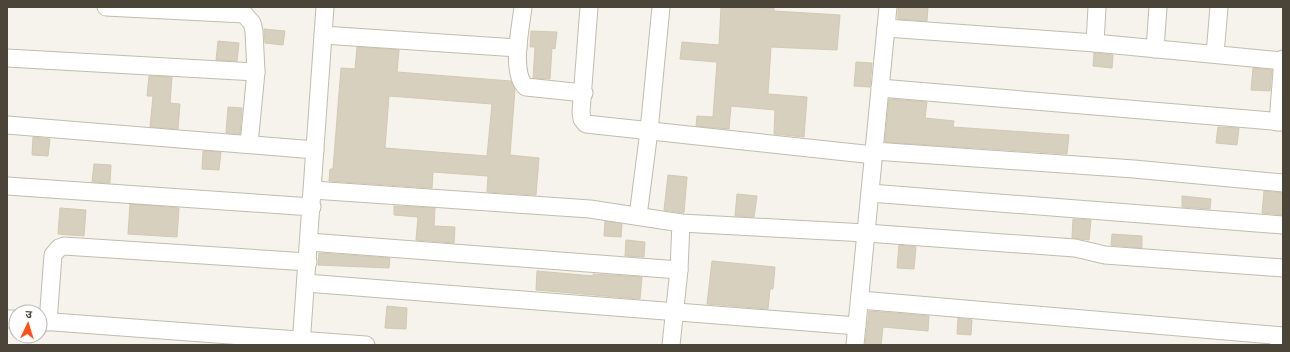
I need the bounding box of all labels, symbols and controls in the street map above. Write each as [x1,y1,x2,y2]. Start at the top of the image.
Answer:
north arrow [8,304,48,344]
text: उ [25,308,33,321]

